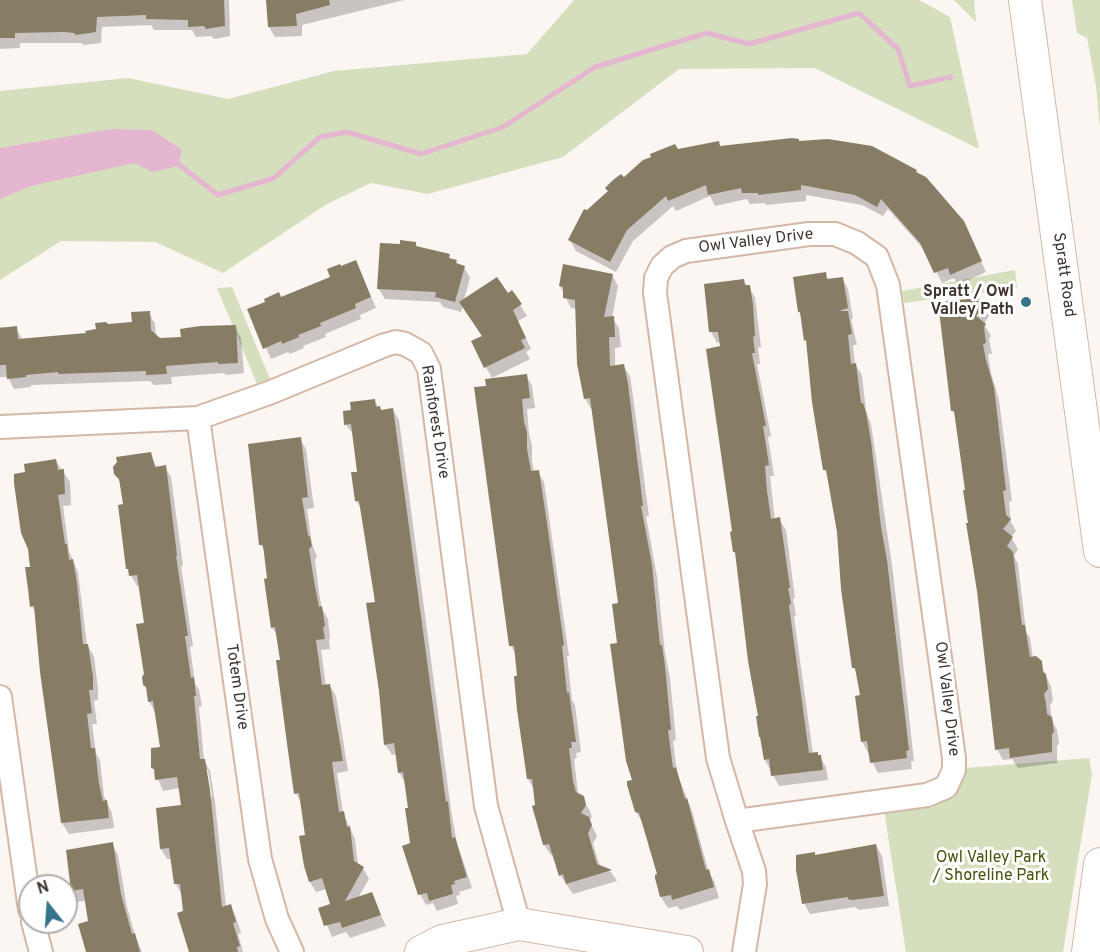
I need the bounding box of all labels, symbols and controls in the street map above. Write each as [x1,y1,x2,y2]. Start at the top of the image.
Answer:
street label: Owl Valley Drive [698,225,814,259]
street label: Spratt Road [1048,231,1078,319]
place label: Spratt / Owl Valley Path [923,283,1014,321]
marker: Spratt / Owl Valley Path [1019,295,1033,309]
street label: Rainforest Drive [416,364,452,480]
street label: Owl Valley Drive [929,641,963,757]
street label: Totem Drive [220,643,252,731]
park label: Owl Valley Park / Shoreline Park [933,849,1049,887]
north arrow [18,874,78,934]
text: N [35,877,52,900]

